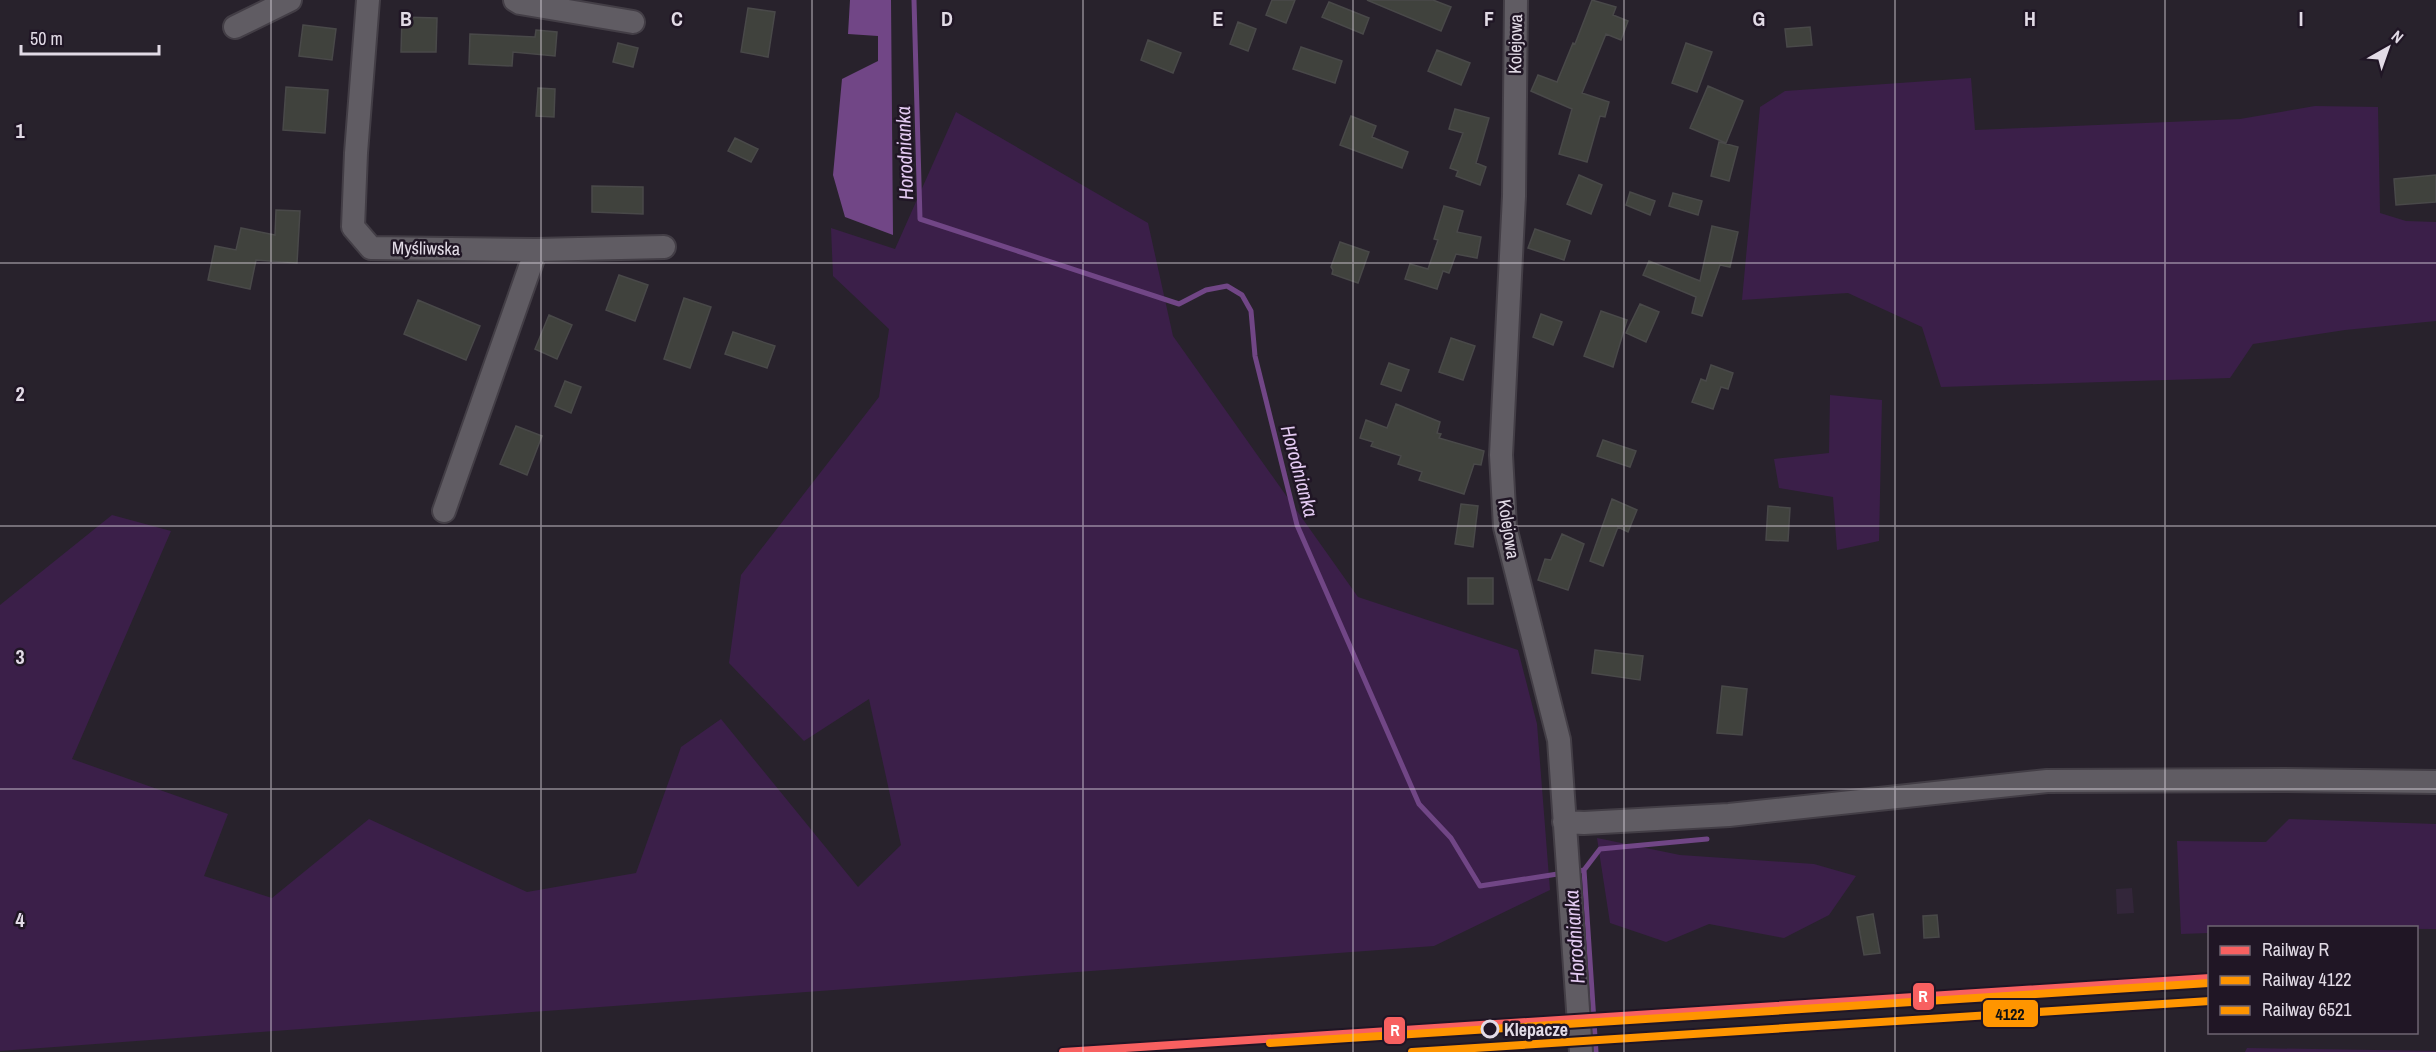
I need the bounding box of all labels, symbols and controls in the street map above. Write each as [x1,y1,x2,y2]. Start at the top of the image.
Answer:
text: B [400,5,412,32]
text: C [671,5,683,32]
text: D [941,5,953,32]
text: E [1213,5,1224,32]
text: F [1484,5,1494,32]
text: G [1753,5,1765,32]
text: H [2024,5,2036,32]
text: I [2299,5,2303,32]
street label: Kolejowa [1502,14,1528,74]
scale bar [21,18,159,56]
north arrow [2358,18,2418,78]
text: N [2387,25,2408,48]
text: 50 m [30,26,63,51]
water label: Horodnianka [889,106,919,200]
text: 1 [15,117,25,144]
street label: Myśliwska [392,235,460,261]
text: 2 [15,380,25,407]
water label: Horodnianka [1275,422,1325,520]
street label: Kolejowa [1492,497,1526,561]
text: 3 [15,643,25,670]
water label: Horodnianka [1557,889,1591,985]
text: 4 [15,906,25,933]
legend [2208,926,2418,1034]
text: Railway R [2262,937,2330,962]
text: Railway 4122 [2262,967,2351,992]
line badge: R [1912,982,1935,1011]
text: R [1918,985,1928,1007]
text: Railway 6521 [2262,997,2352,1022]
line badge: 4122 [1982,999,2039,1028]
text: 4122 [1995,1003,2025,1025]
line badge: R [1383,1016,1406,1045]
place label: Klepacze [1504,1017,1568,1042]
text: R [1390,1019,1400,1041]
marker: Klepacze [1481,1020,1499,1038]

